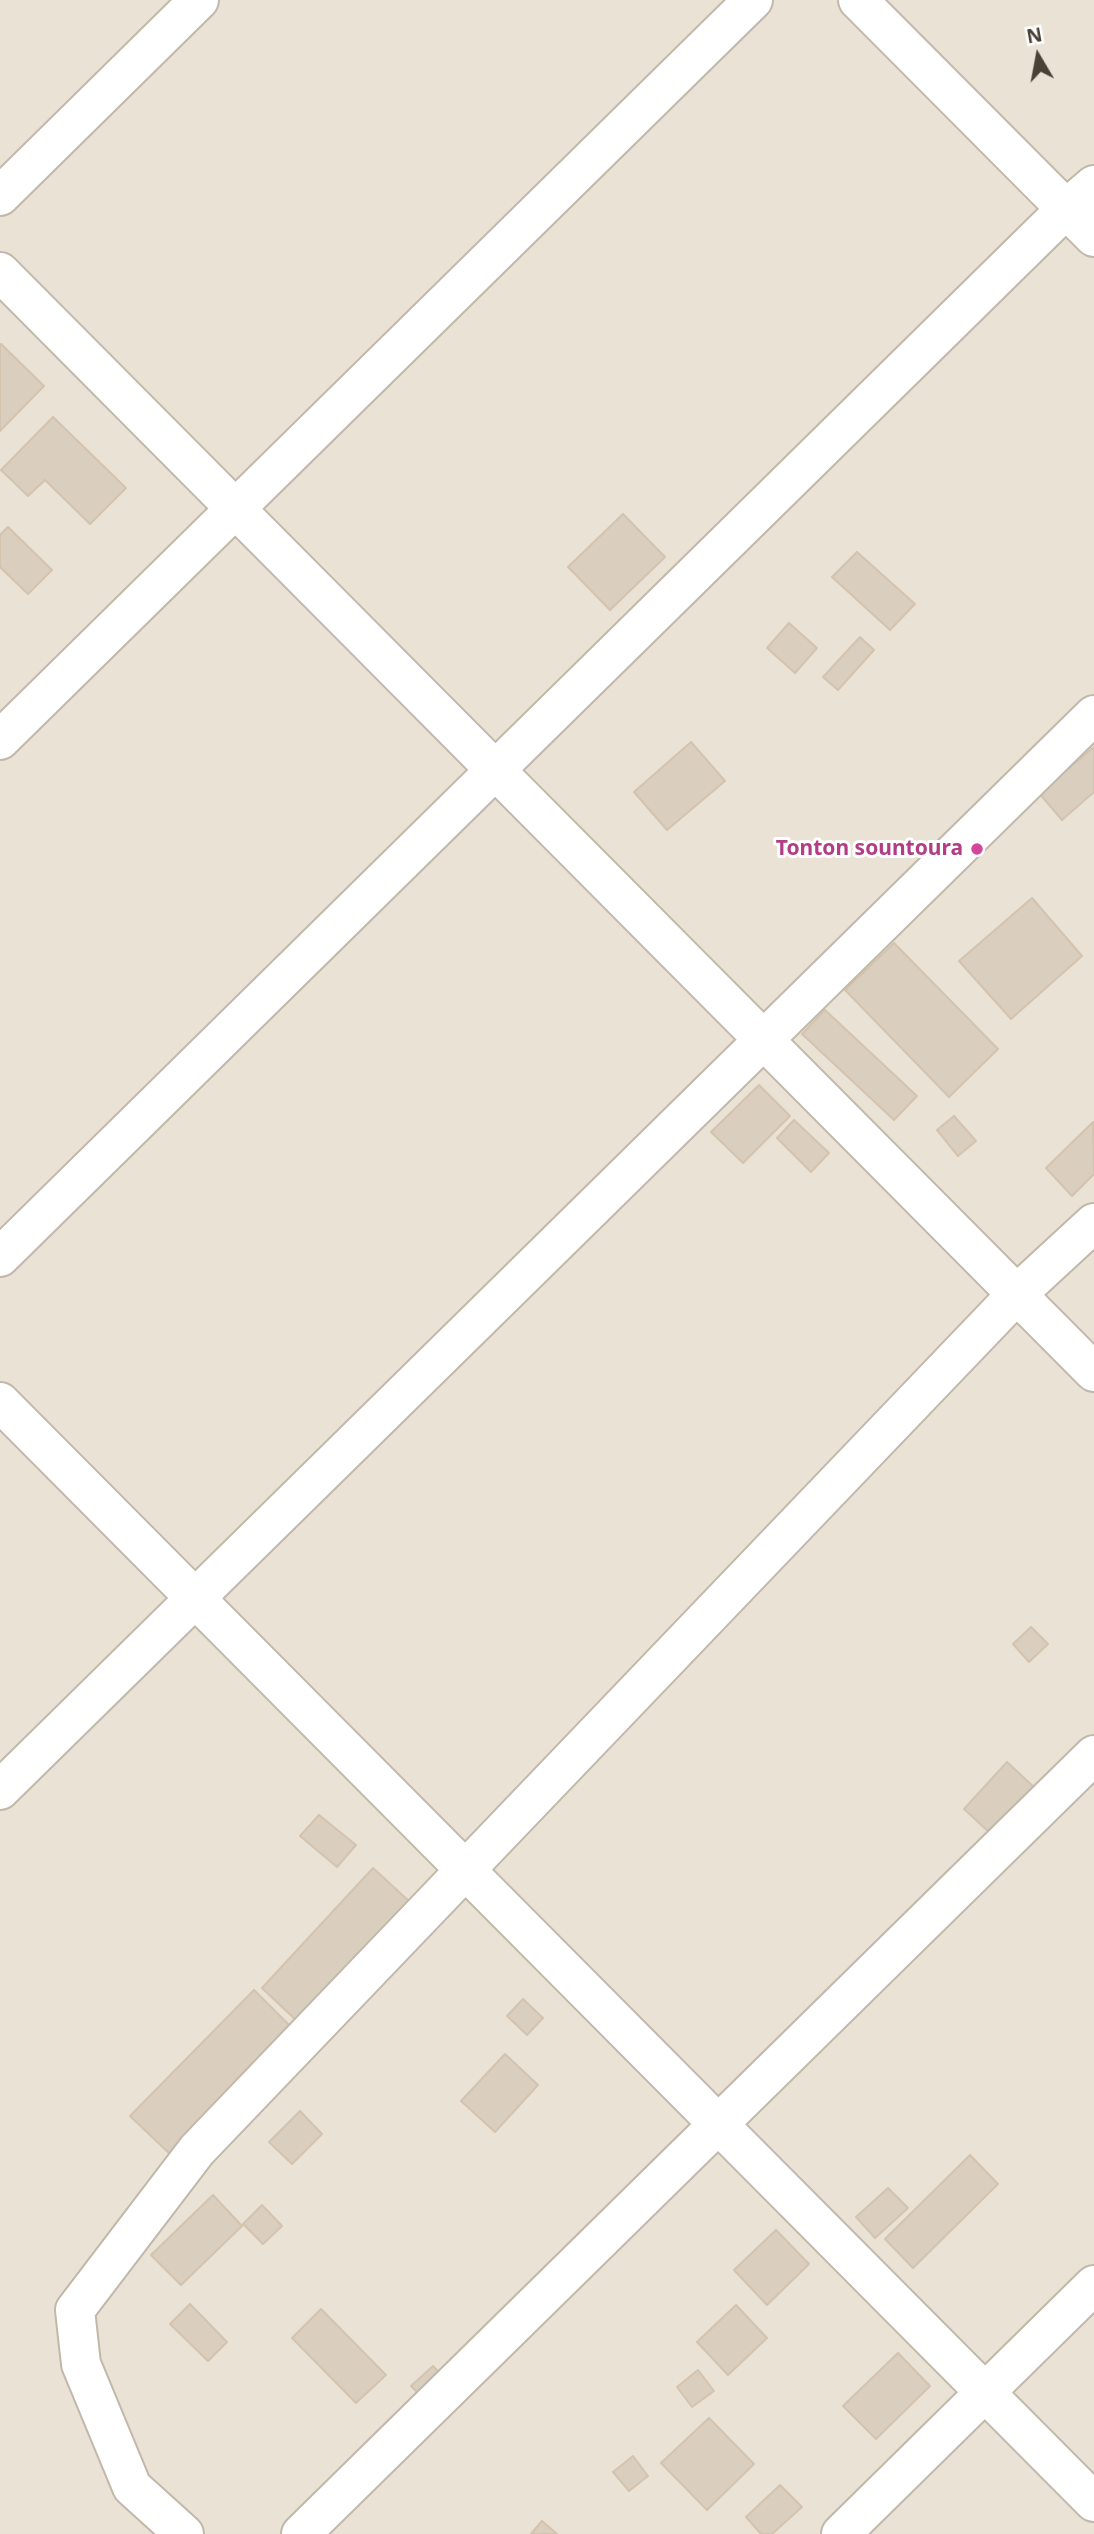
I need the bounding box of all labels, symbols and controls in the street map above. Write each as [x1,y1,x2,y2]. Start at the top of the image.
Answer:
north arrow [1003,21,1073,91]
text: N [1024,21,1044,49]
place label: Tonton sountoura [776,836,963,862]
marker: Tonton sountoura [969,841,985,857]

